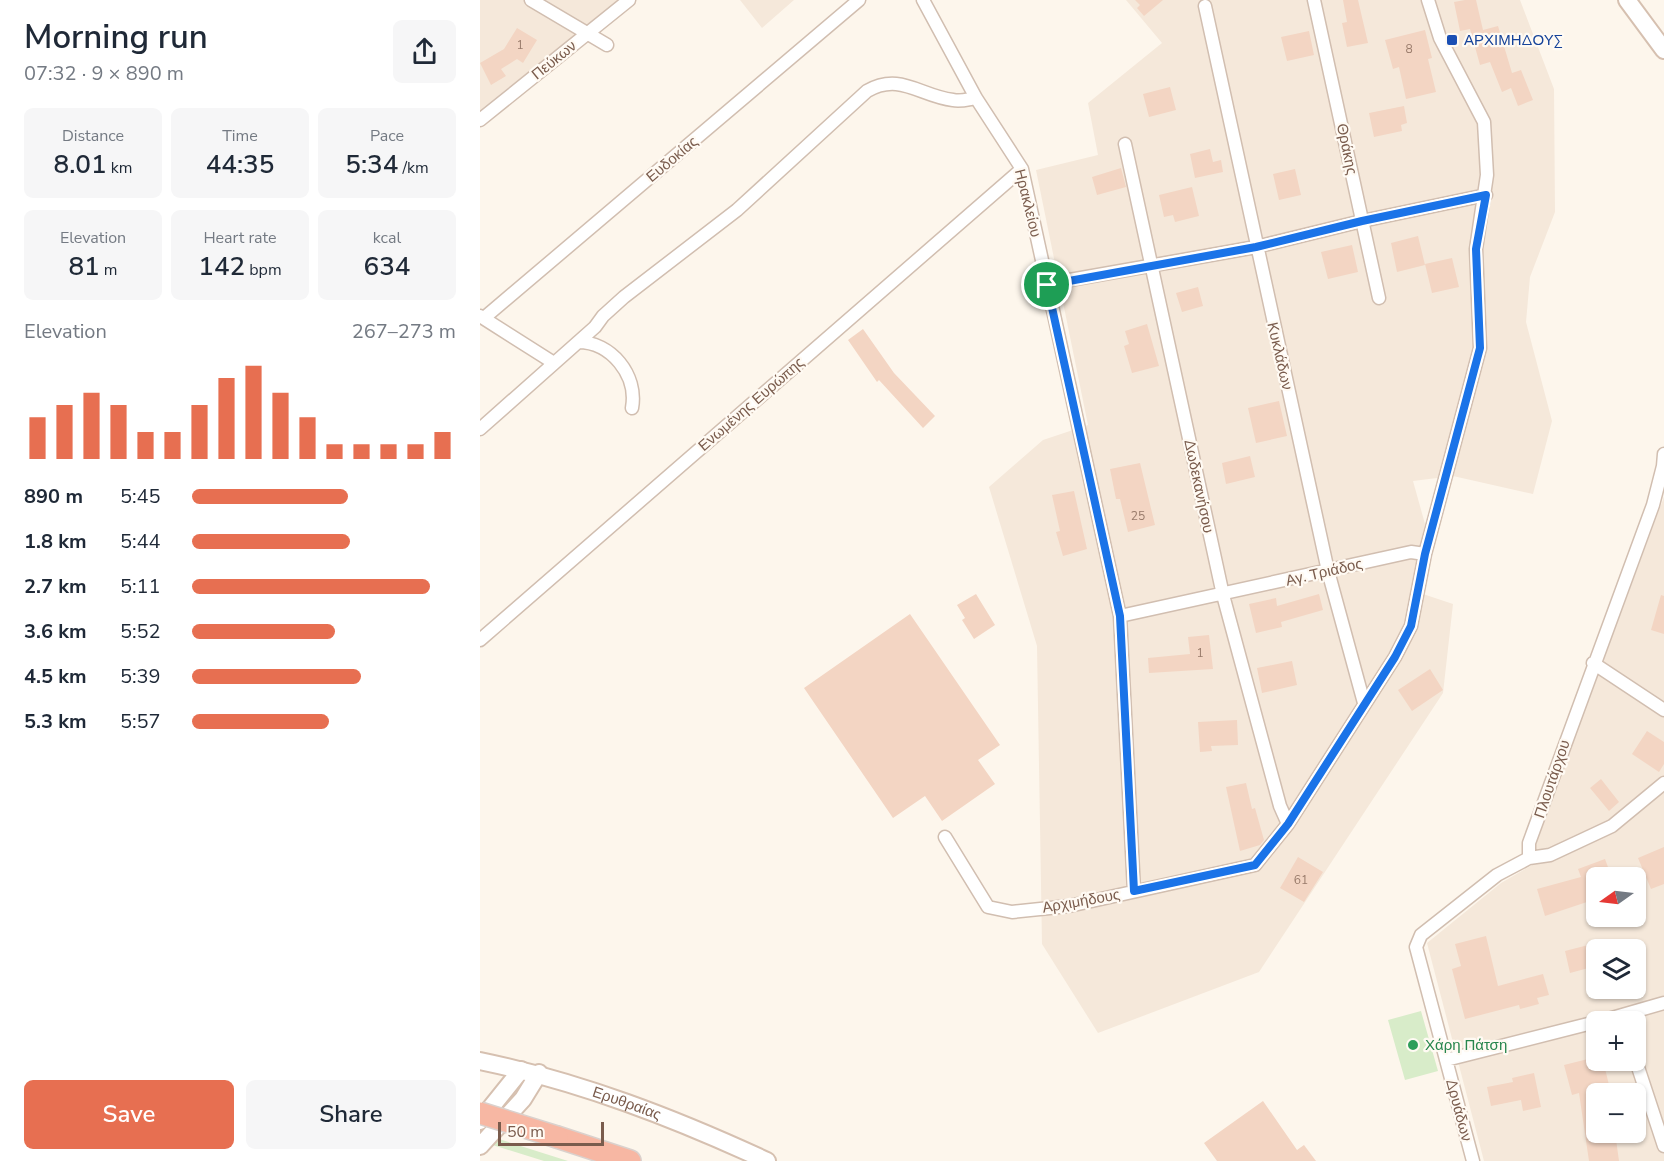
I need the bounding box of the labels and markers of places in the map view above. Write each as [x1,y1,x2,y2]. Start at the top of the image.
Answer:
place label: ΑΡΧΙΜΗΔΟΥΣ [1464,30,1563,50]
marker: ΑΡΧΙΜΗΔΟΥΣ [1445,33,1459,47]
pin [1021,259,1072,310]
place label: Χάρη Πάτση [1425,1035,1507,1055]
marker: Χάρη Πάτση [1406,1038,1420,1052]

